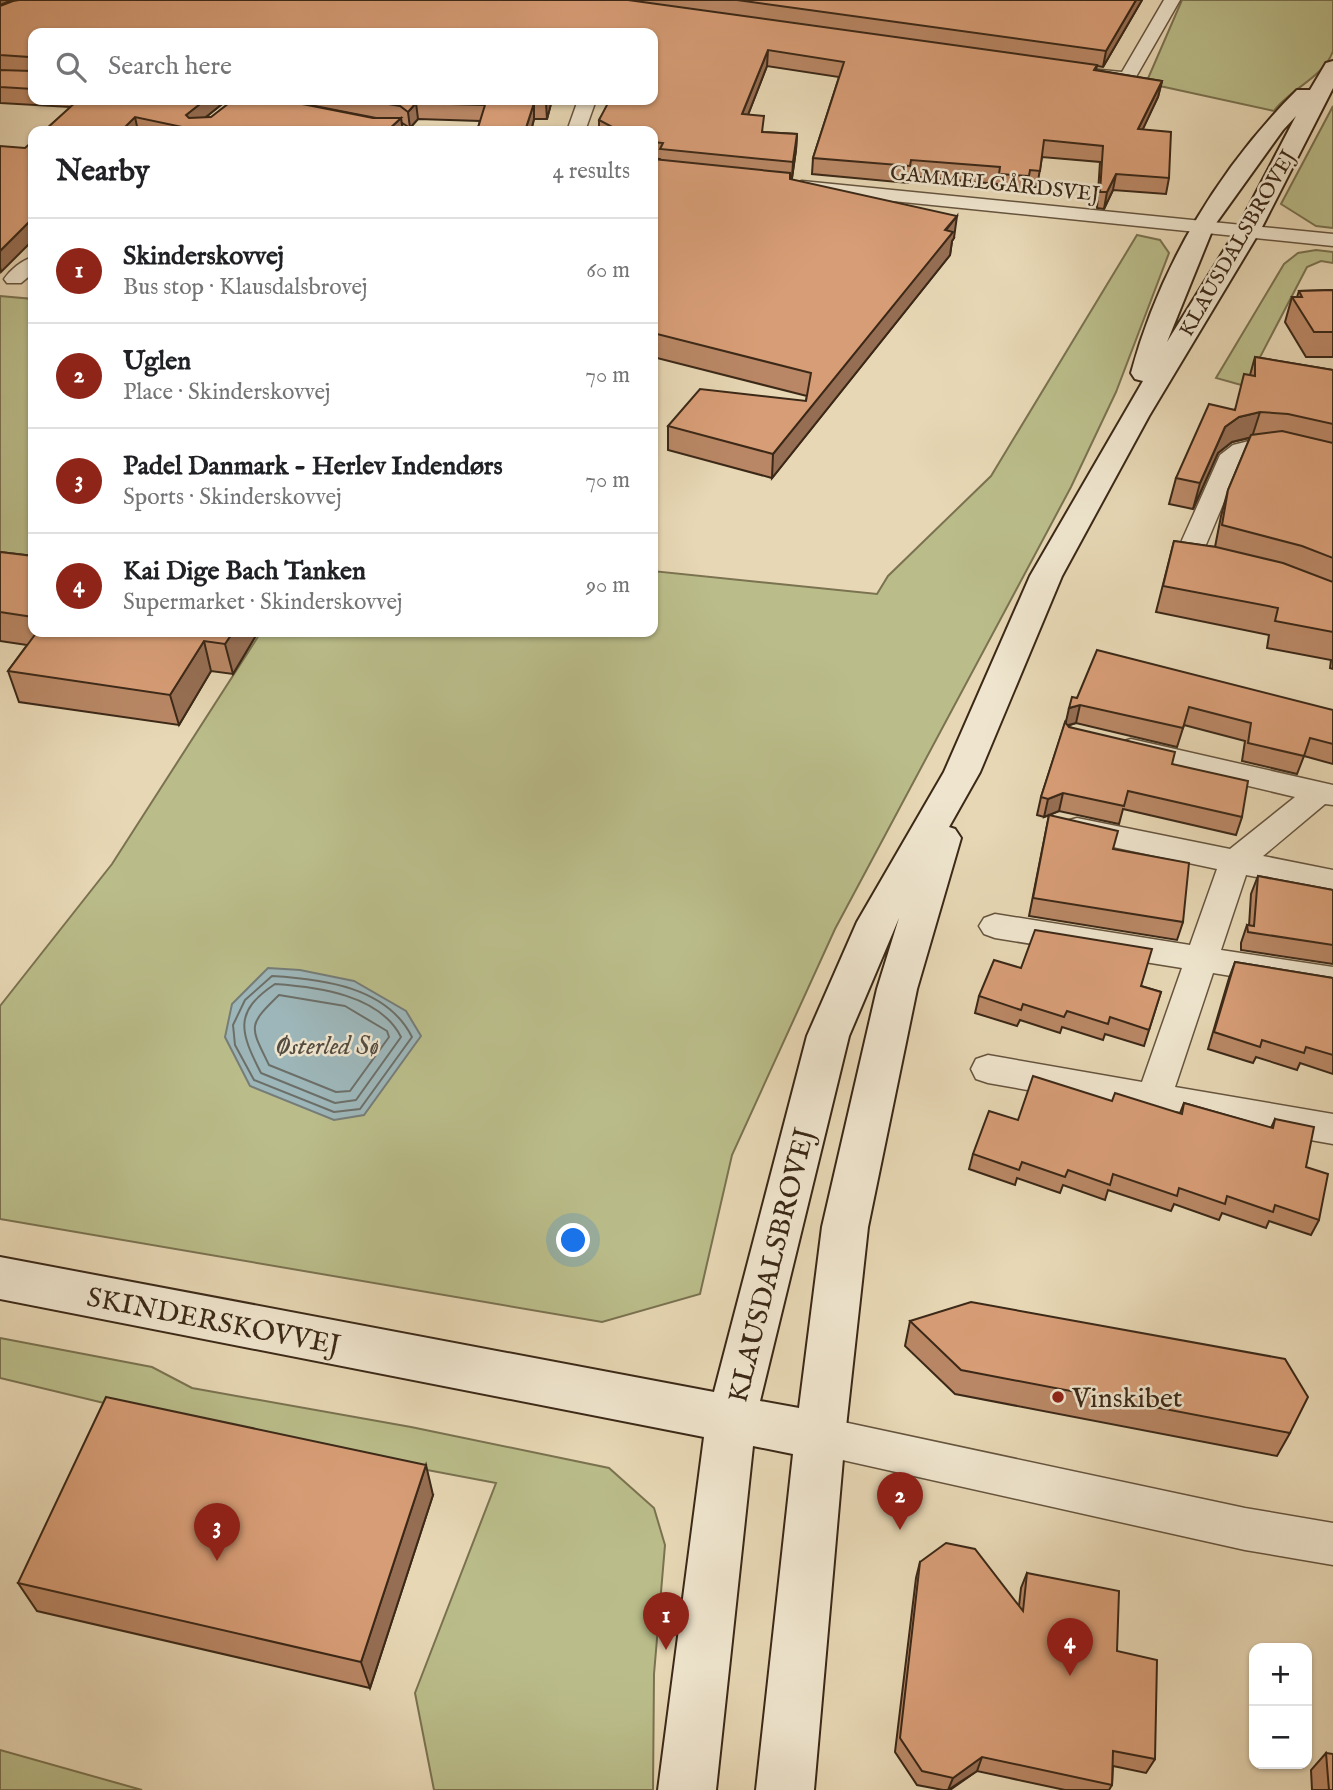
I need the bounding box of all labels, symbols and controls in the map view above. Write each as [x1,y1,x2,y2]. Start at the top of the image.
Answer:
search box [28,28,658,105]
icon: search [52,48,90,86]
text: Search here [108,50,232,83]
street label: KLAUSDALSBROVEJ [1174,145,1303,342]
text: Nearby [56,153,149,191]
text: 4 results [552,157,630,186]
street label: GAMMELGÅRDSVEJ [889,159,1101,209]
text: Skinderskovvej [123,240,284,273]
text: 1 [75,256,83,285]
text: 60 m [586,256,630,285]
text: Bus stop · Klausdalsbrovej [123,273,368,302]
text: Uglen [123,345,191,378]
text: 2 [74,361,84,390]
text: 70 m [585,361,630,390]
text: Place · Skinderskovvej [123,378,331,407]
text: Padel Danmark - Herlev Indendørs [123,450,503,483]
text: 3 [75,466,83,495]
text: 70 m [585,466,630,495]
text: Sports · Skinderskovvej [123,483,342,512]
text: Kai Dige Bach Tanken [123,555,366,588]
text: 4 [73,571,85,600]
text: 90 m [586,571,630,600]
text: Supermarket · Skinderskovvej [123,588,402,617]
water label: Østerled Sø [275,1030,379,1063]
street label: KLAUSDALSBROVEJ [721,1125,823,1406]
your location [556,1223,590,1257]
street label: SKINDERSKOVVEJ [84,1281,343,1364]
place label: Vinskibet [1071,1382,1183,1417]
marker: Vinskibet [1050,1389,1066,1405]
pin: 2 [877,1472,923,1530]
pin: 3 [194,1503,240,1561]
pin: 1 [643,1592,689,1650]
pin: 4 [1047,1618,1093,1676]
map controls [1249,1643,1312,1769]
button: + [1249,1643,1312,1706]
button: − [1249,1706,1312,1769]

